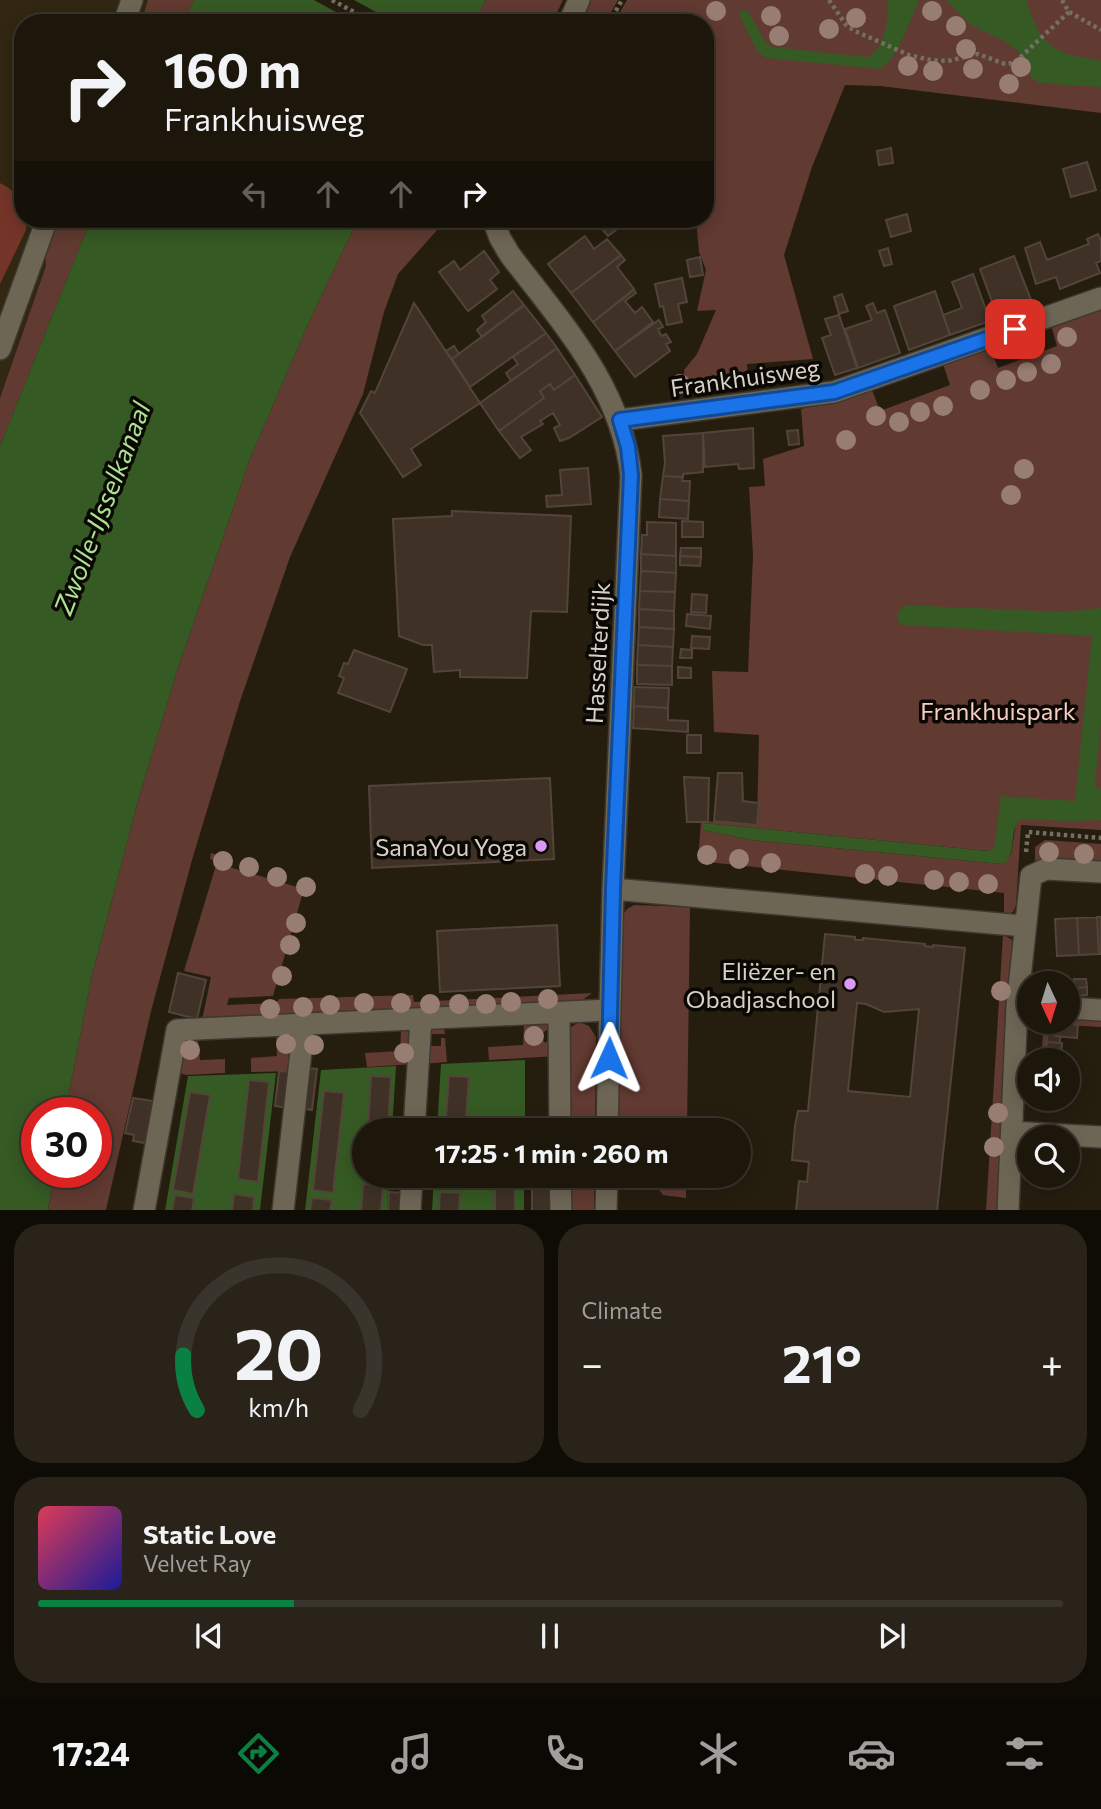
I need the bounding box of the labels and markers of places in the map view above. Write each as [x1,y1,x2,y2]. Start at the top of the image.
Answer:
pin [985,299,1045,359]
place label: SanaYou Yoga [375,832,527,861]
marker: SanaYou Yoga [533,838,549,854]
place label: Eliëzer- en Obadjaschool [686,956,836,1013]
marker: Eliëzer- en Obadjaschool [842,976,858,992]

